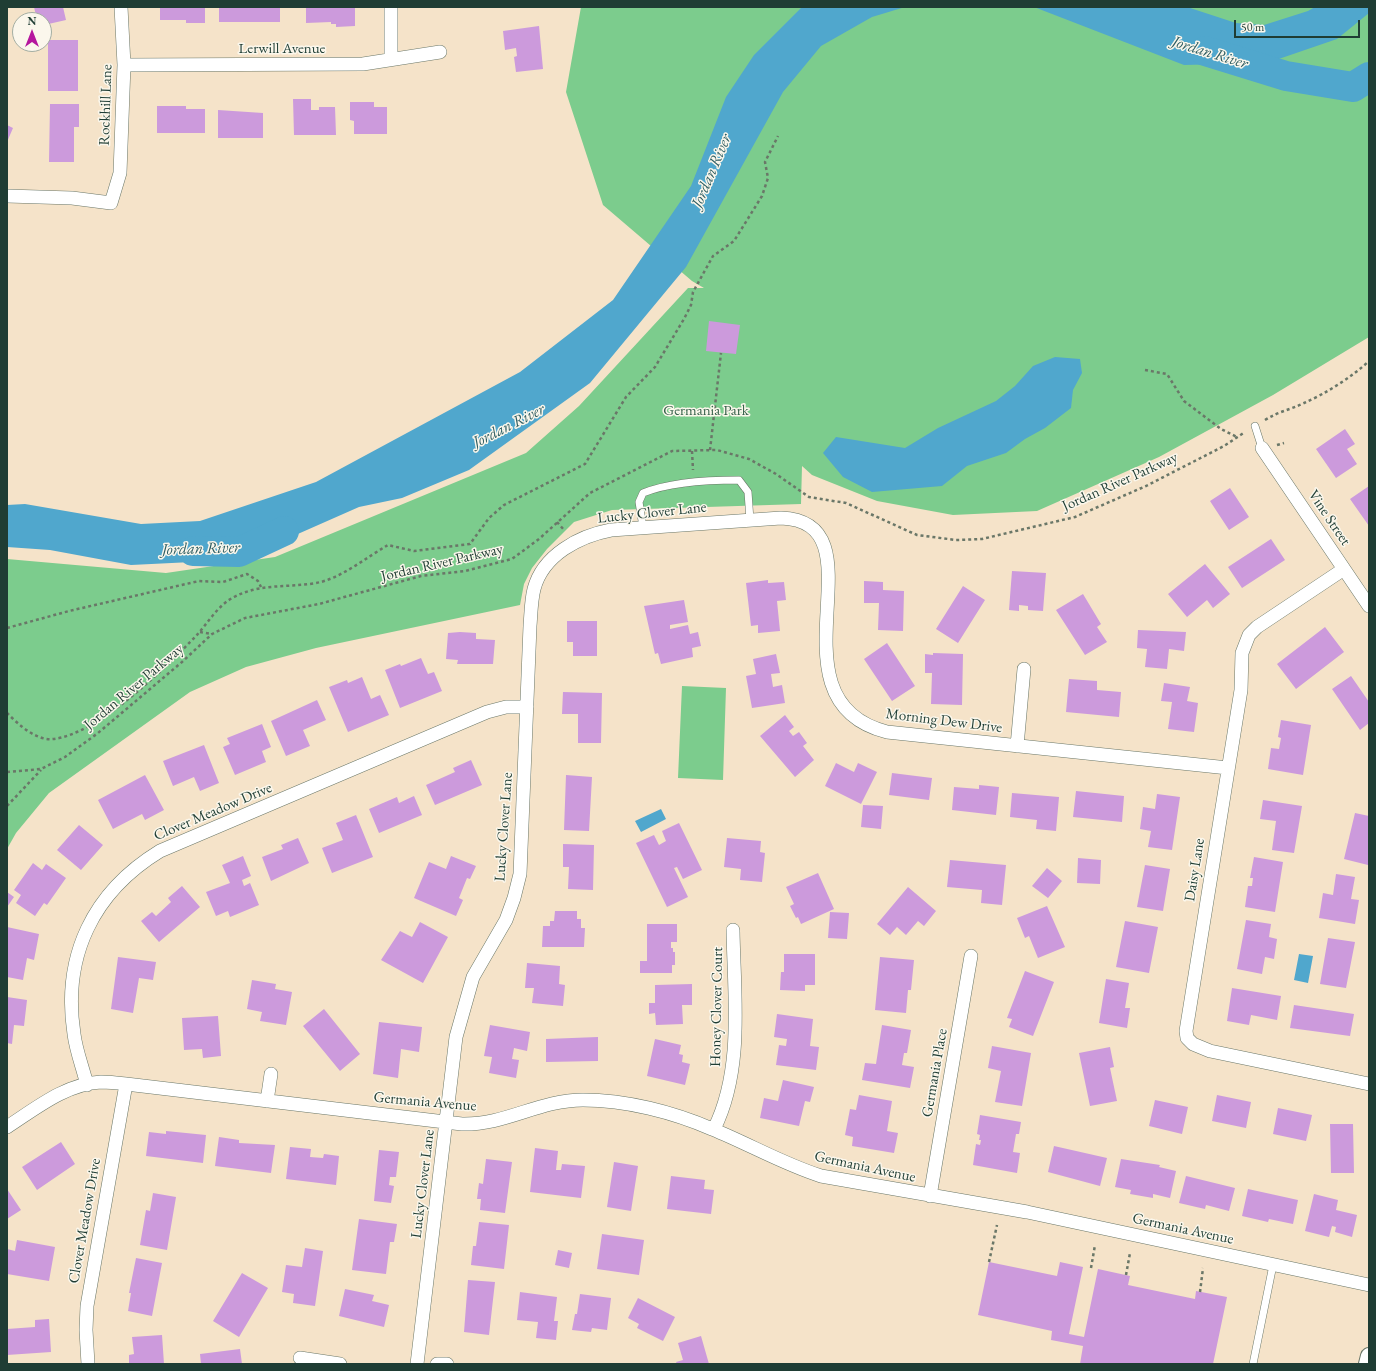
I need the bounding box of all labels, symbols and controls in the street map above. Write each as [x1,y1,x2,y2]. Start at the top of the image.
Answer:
north arrow [12,12,52,52]
scale bar [1236,12,1362,38]
text: N [28,14,36,28]
text: 50 m [1241,19,1264,35]
water label: Jordan River [1170,32,1250,74]
street label: Lerwill Avenue [239,40,325,58]
street label: Rockhill Lane [96,64,116,146]
water label: Jordan River [688,131,736,211]
water label: Jordan River [470,400,548,452]
park label: Germania Park [663,402,749,420]
street label: Jordan River Parkway [1059,448,1181,516]
street label: Vine Street [1304,487,1354,549]
street label: Lucky Clover Lane [597,498,707,528]
water label: Jordan River [162,538,240,560]
street label: Jordan River Parkway [379,540,505,586]
street label: Jordan River Parkway [81,640,187,734]
street label: Morning Dew Drive [885,705,1003,737]
street label: Lucky Clover Lane [491,772,517,882]
street label: Clover Meadow Drive [151,779,275,845]
street label: Daisy Lane [1181,837,1209,903]
street label: Honey Clover Court [707,947,727,1067]
street label: Germania Place [918,1027,952,1119]
street label: Germania Avenue [373,1089,477,1115]
street label: Lucky Clover Lane [407,1129,439,1239]
street label: Germania Avenue [813,1147,917,1187]
street label: Clover Meadow Drive [65,1157,105,1285]
street label: Germania Avenue [1131,1209,1235,1249]

